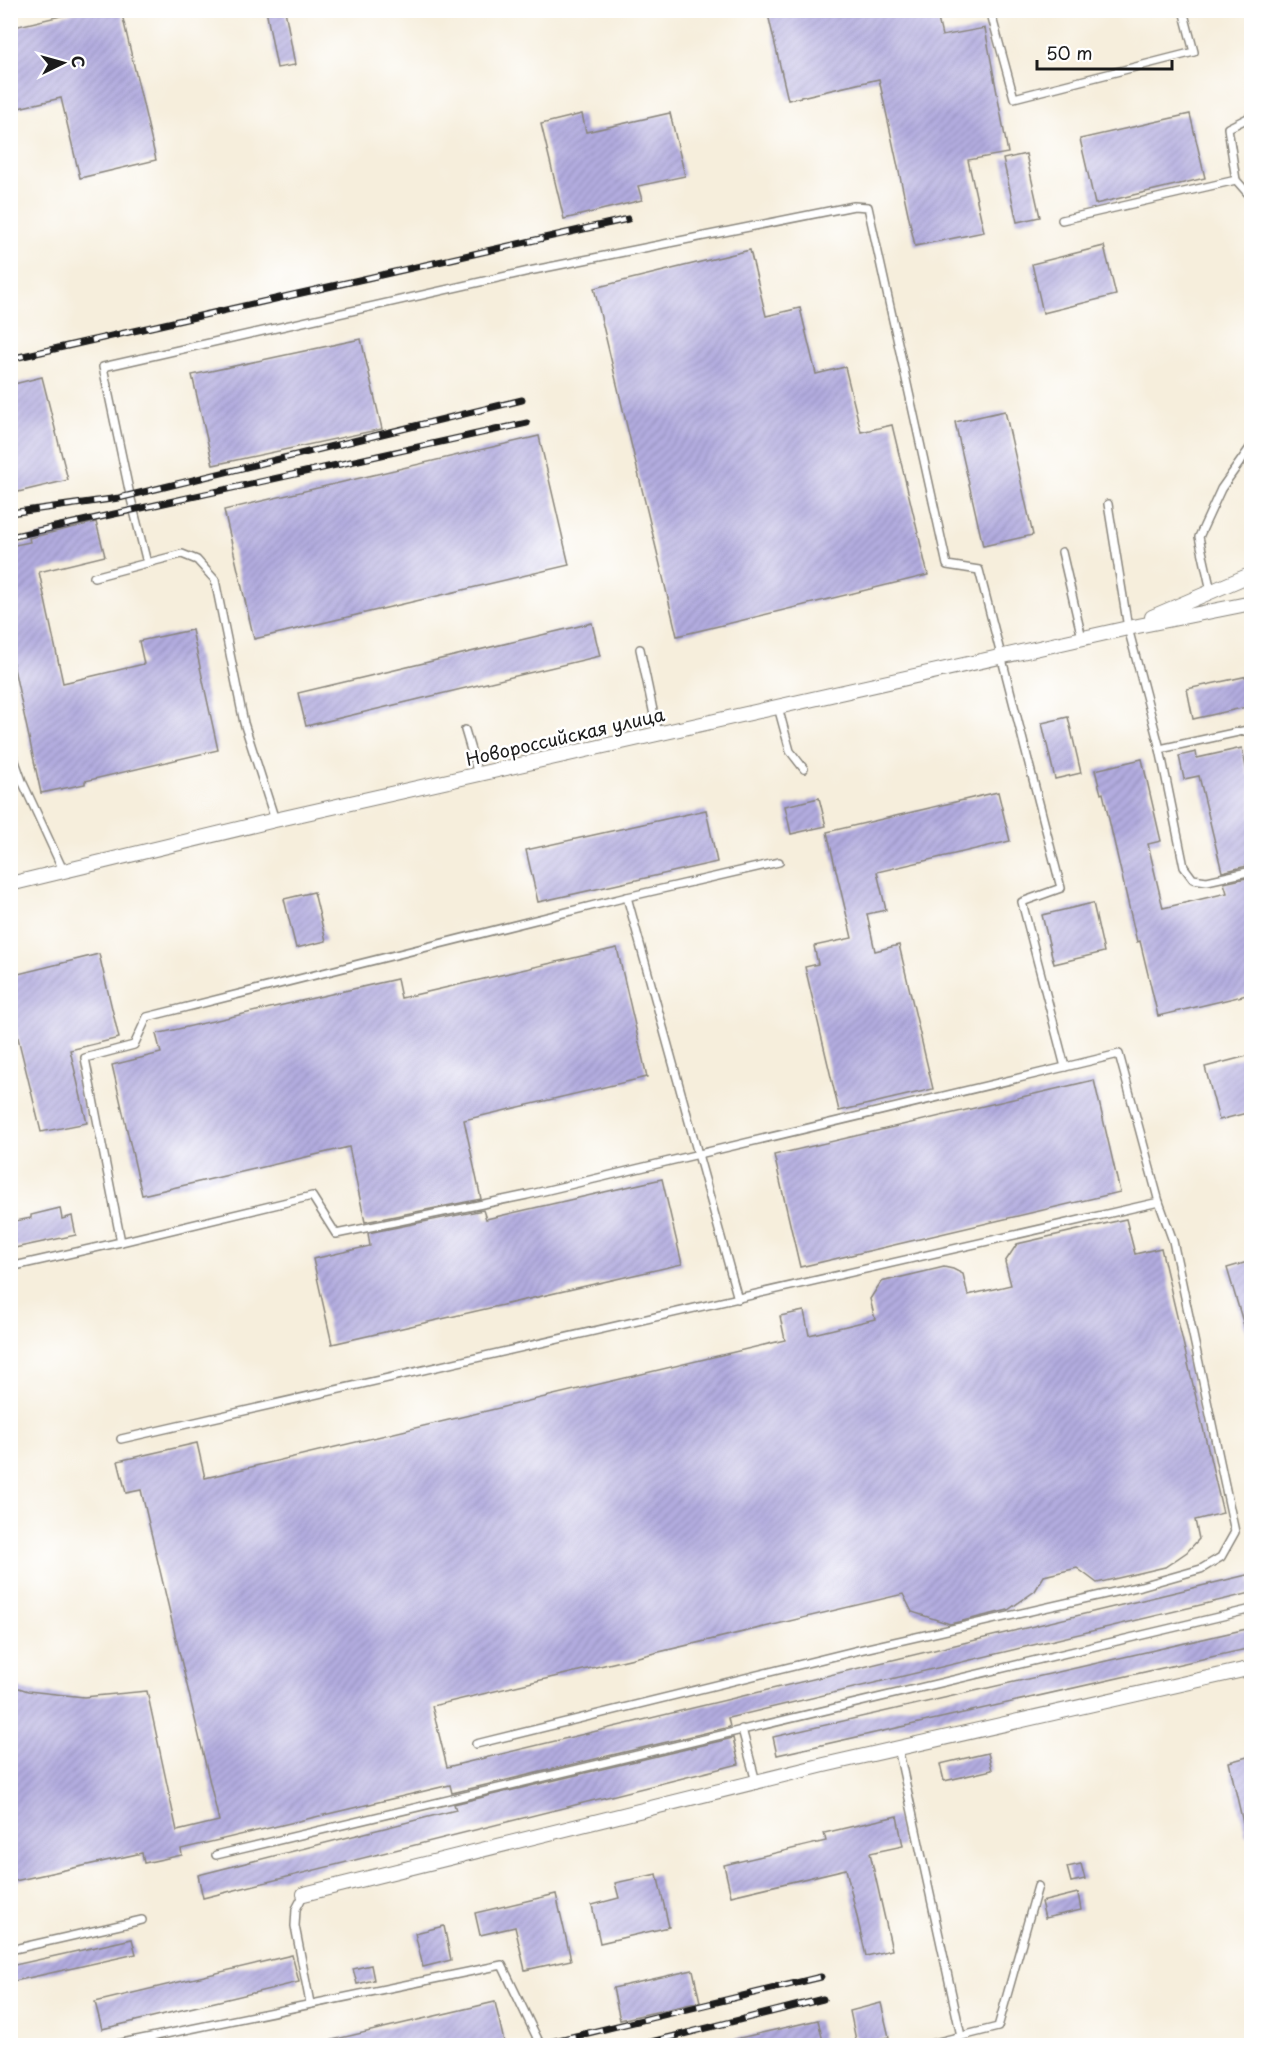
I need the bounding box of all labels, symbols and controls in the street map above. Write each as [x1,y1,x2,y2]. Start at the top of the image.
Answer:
north arrow [33,33,93,93]
scale bar [1037,33,1172,71]
text: 50 m [1046,39,1093,66]
text: С [66,55,91,69]
street label: Новороссийская улица [463,700,668,772]

